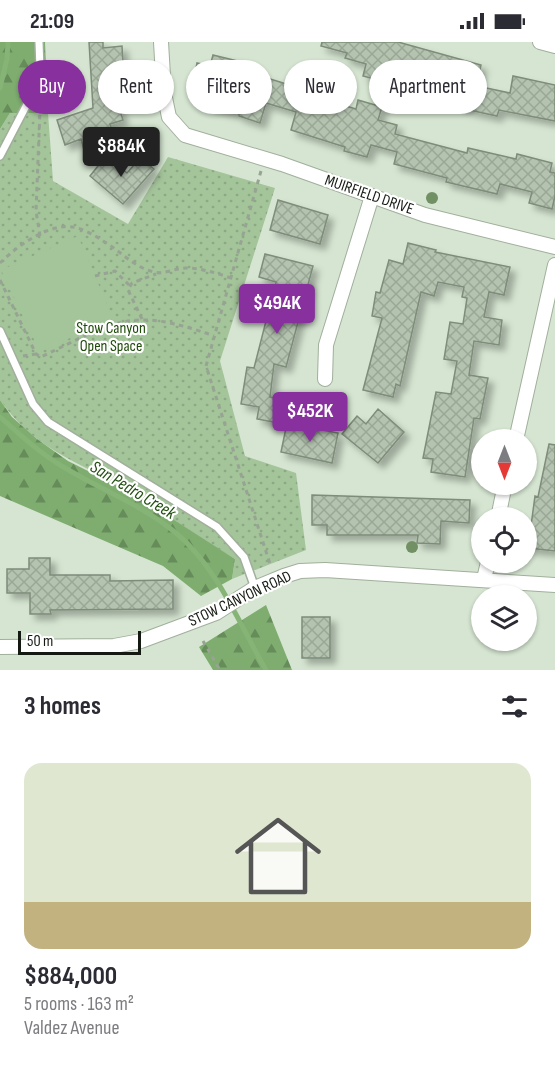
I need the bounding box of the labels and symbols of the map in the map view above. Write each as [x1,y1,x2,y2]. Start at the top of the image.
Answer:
pin: $884K [79,127,163,178]
street label: MUIRFIELD DRIVE [322,171,416,219]
pin: $494K [235,284,319,335]
park label: Stow Canyon Open Space [76,319,146,356]
pin: $452K [268,392,352,443]
north arrow [471,429,537,495]
water label: San Pedro Creek [86,456,181,524]
street label: STOW CANYON ROAD [186,567,295,631]
scale bar [18,628,141,656]

